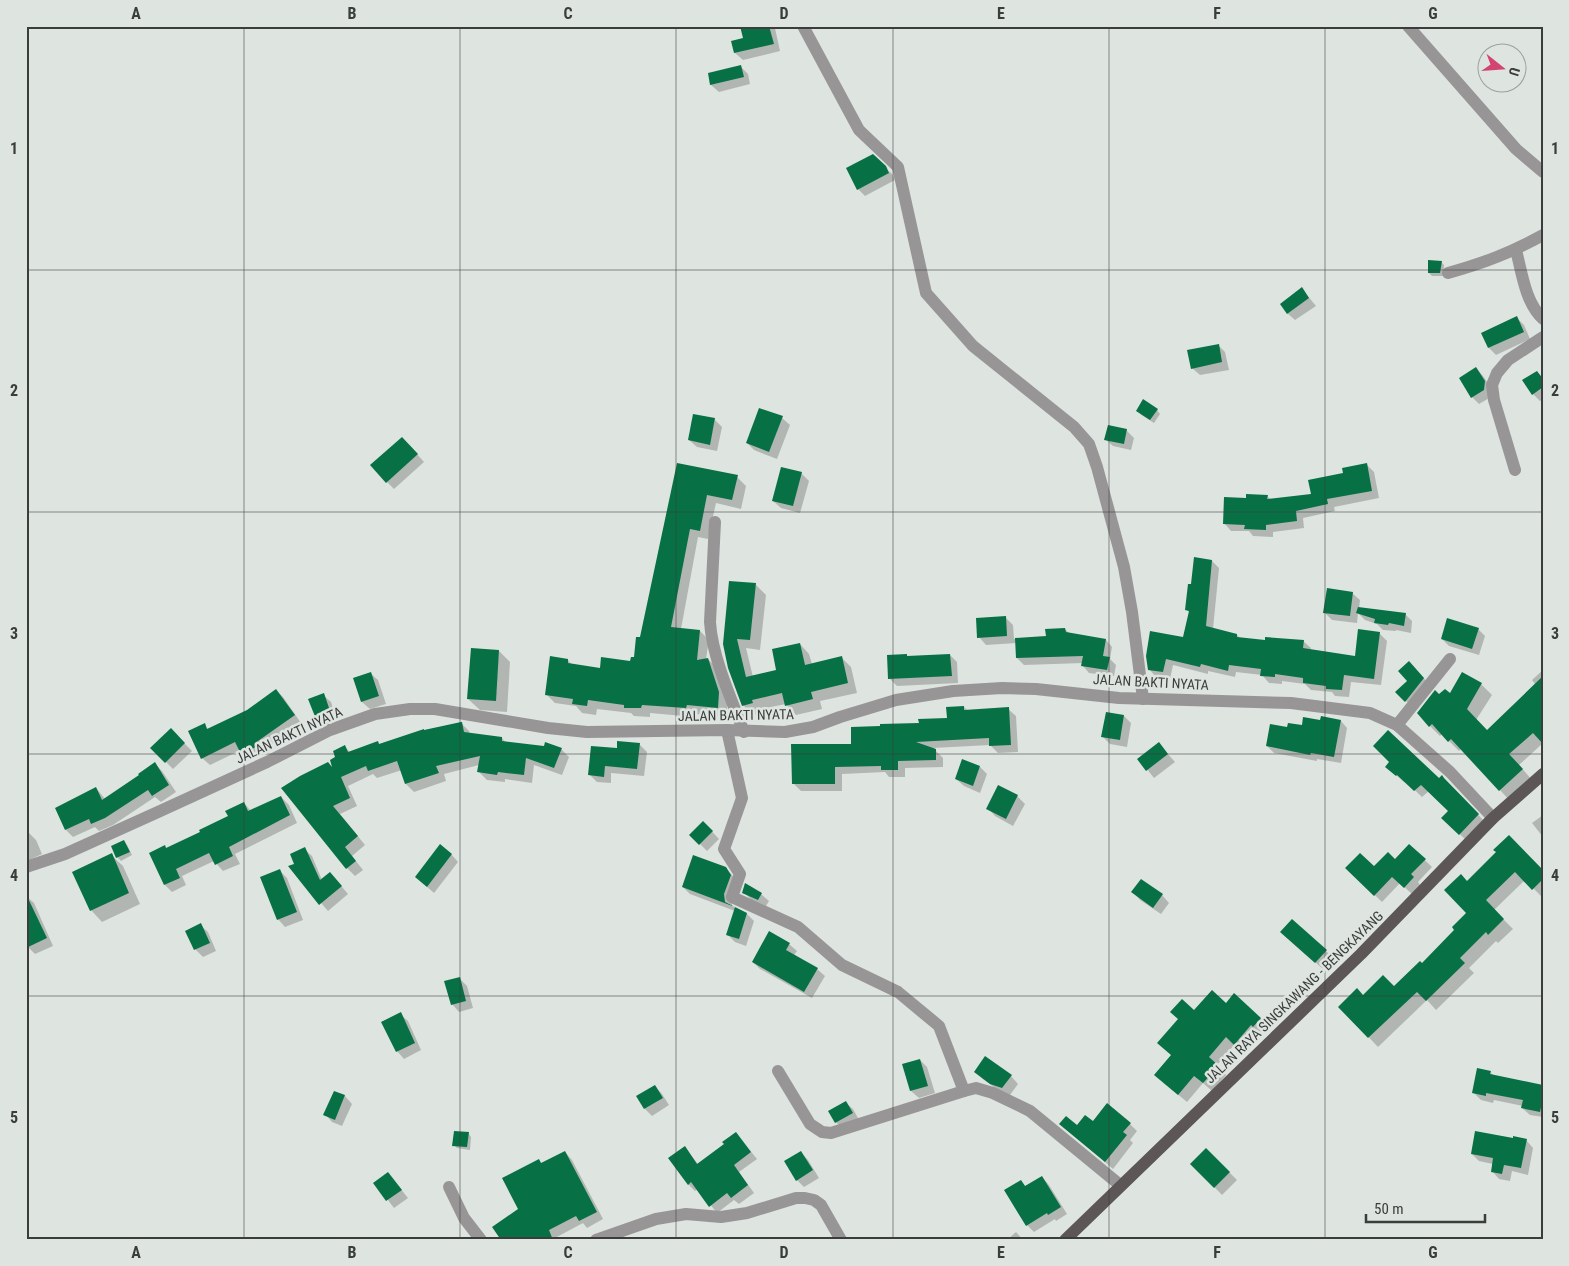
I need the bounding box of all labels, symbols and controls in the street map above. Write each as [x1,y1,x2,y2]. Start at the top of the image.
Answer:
text: A [131,4,141,23]
text: B [348,4,357,23]
text: C [563,4,573,23]
text: D [779,4,789,23]
text: E [997,4,1005,23]
text: F [1213,4,1221,23]
text: G [1428,4,1438,23]
north arrow [1476,42,1526,92]
text: U [1506,66,1523,78]
text: 1 [10,139,18,158]
text: 1 [1551,139,1559,158]
text: 2 [10,381,18,400]
text: 2 [1551,381,1559,400]
text: 3 [10,624,18,643]
text: 3 [1551,624,1559,643]
street label: JALAN BAKTI NYATA [1093,671,1209,693]
street label: JALAN BAKTI NYATA [233,703,345,767]
street label: JALAN BAKTI NYATA [678,706,794,724]
text: 4 [10,866,18,885]
text: 4 [1551,866,1559,885]
street label: JALAN RAYA SINGKAWANG - BENGKAYANG [1202,908,1386,1086]
text: 5 [10,1108,18,1127]
text: 5 [1551,1108,1559,1127]
scale bar [1366,1191,1485,1223]
text: 50 m [1374,1200,1404,1218]
text: A [131,1243,141,1262]
text: B [348,1243,357,1262]
text: C [563,1243,573,1262]
text: D [779,1243,789,1262]
text: E [997,1243,1005,1262]
text: F [1213,1243,1221,1262]
text: G [1428,1243,1438,1262]

